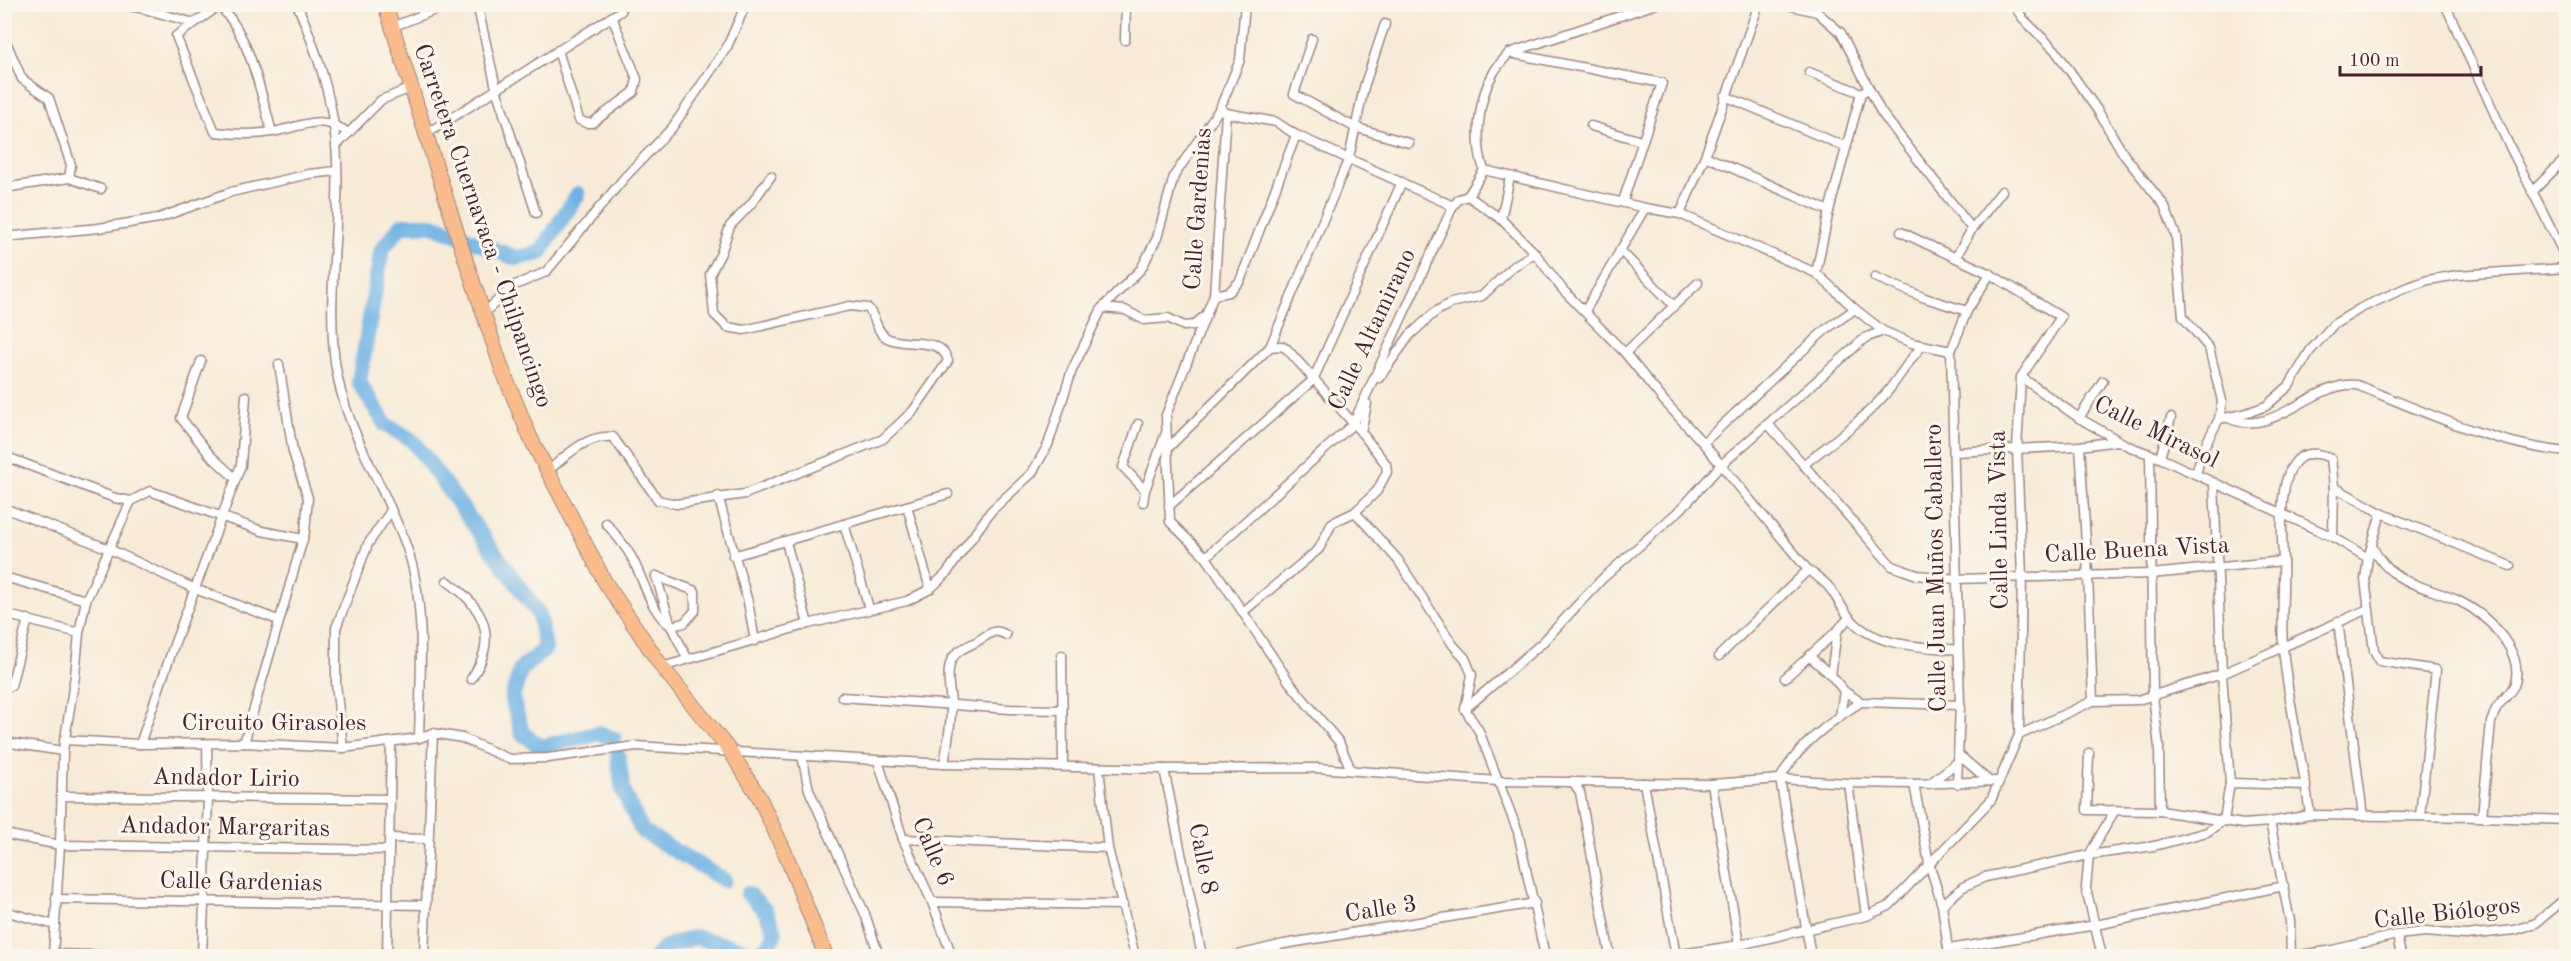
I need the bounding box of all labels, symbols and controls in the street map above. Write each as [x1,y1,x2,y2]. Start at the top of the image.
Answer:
scale bar [2340,39,2481,77]
street label: Carretera Cuernavaca - Chilpancingo [408,41,556,411]
text: 100 m [2349,52,2400,70]
street label: Calle Gardenias [1181,127,1217,291]
street label: Calle Altamirano [1325,245,1421,415]
street label: Calle Mirasol [2090,392,2222,474]
street label: Calle Juan Muños Caballero [1922,423,1952,713]
street label: Calle Linda Vista [1986,430,2014,610]
street label: Calle Buena Vista [2044,534,2230,568]
street label: Circuito Girasoles [182,712,366,736]
street label: Andador Lirio [152,766,300,792]
street label: Andador Margaritas [120,814,330,842]
street label: Calle 6 [907,814,957,890]
street label: Calle 8 [1183,821,1221,897]
street label: Calle Gardenias [159,870,323,896]
street label: Calle 3 [1343,892,1419,928]
street label: Calle Biólogos [2373,894,2521,934]

